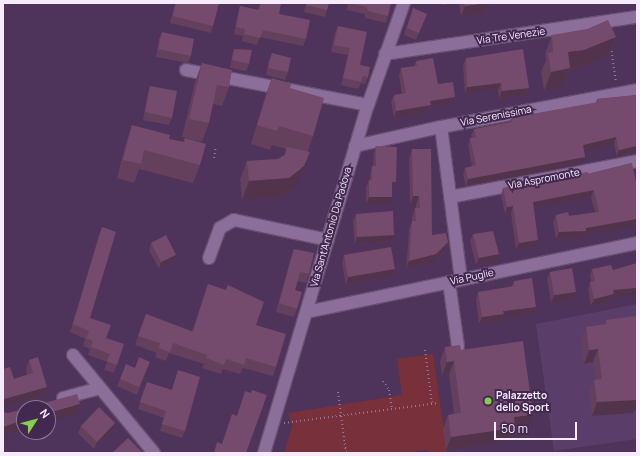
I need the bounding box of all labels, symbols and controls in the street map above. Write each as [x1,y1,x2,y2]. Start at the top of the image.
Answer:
street label: Via Tre Venezie [476,25,546,47]
street label: Via Serenissima [459,103,533,129]
street label: Via Sant'Antonio Da Padova [308,166,354,288]
street label: Via Aspromonte [507,166,581,192]
street label: Via Puglie [449,267,495,287]
place label: Palazzetto dello Sport [496,389,549,412]
marker: Palazzetto dello Sport [483,396,493,406]
north arrow [16,400,56,440]
text: N [37,406,54,421]
scale bar [496,414,579,440]
text: 50 m [501,420,528,437]

